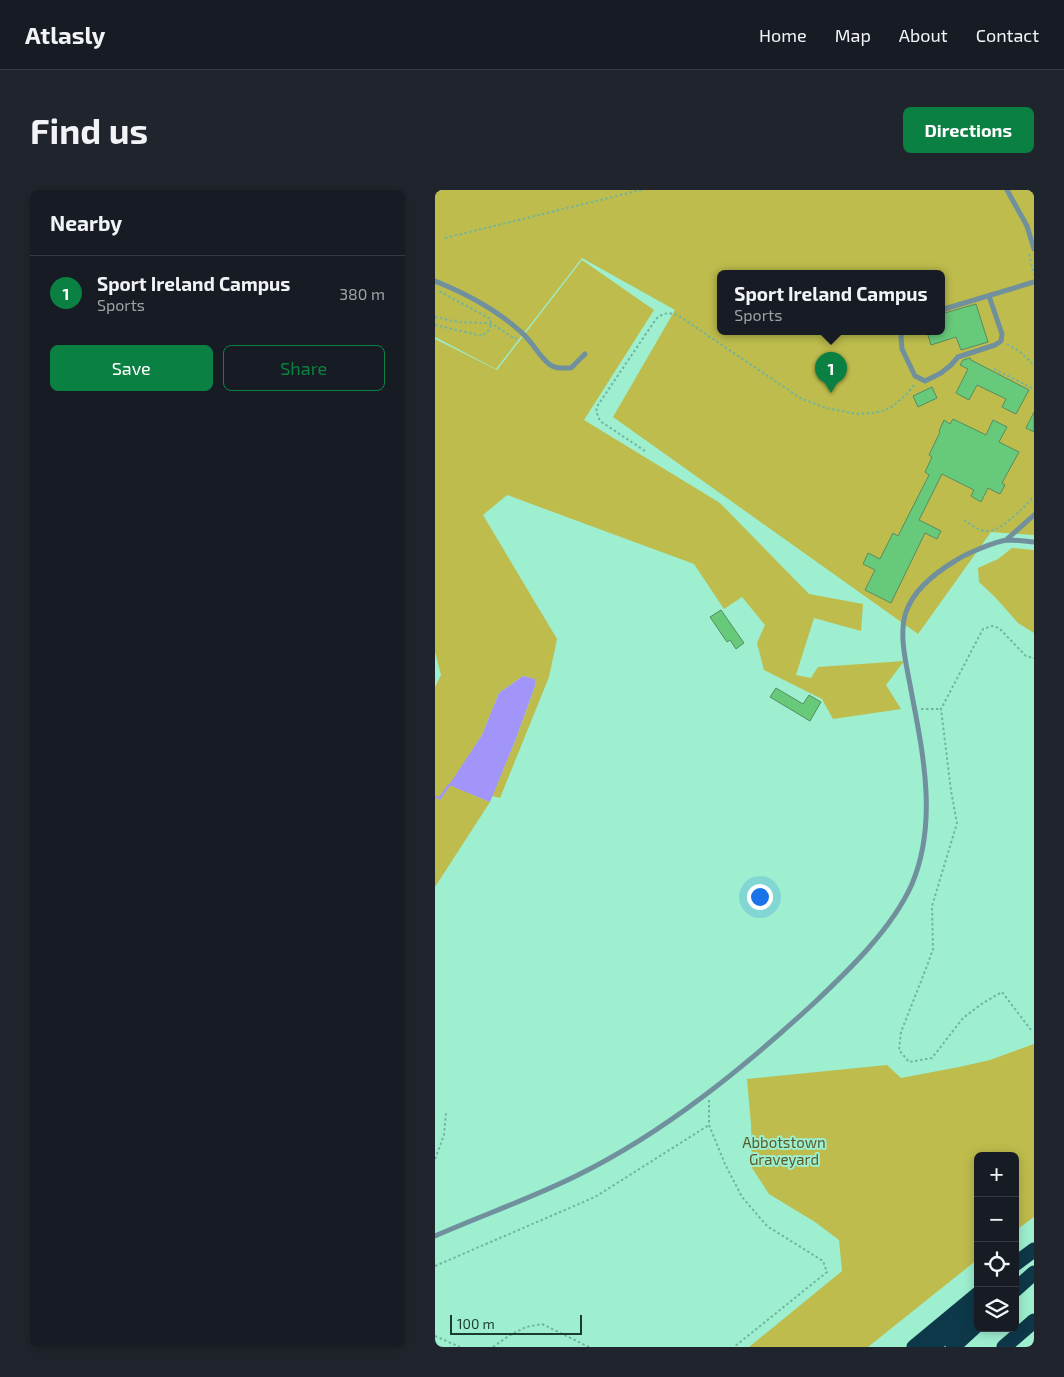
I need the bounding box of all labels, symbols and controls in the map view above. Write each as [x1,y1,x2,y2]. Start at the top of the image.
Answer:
text: Atlasly [25,20,105,49]
text: Home [759,24,807,46]
text: Map [835,24,871,46]
text: About [899,24,948,46]
text: Contact [976,24,1039,46]
button: Directions [903,107,1034,153]
text: Find us [30,109,148,151]
text: Nearby [50,210,122,235]
popup [717,270,945,335]
text: Sport Ireland Campus [97,272,290,295]
text: Sport Ireland Campus [734,282,928,305]
text: 1 [63,284,69,303]
text: 380 m [339,284,385,303]
text: Sports [97,295,145,314]
text: Sports [734,305,782,324]
button: Save [50,345,213,391]
button: Share [223,345,385,391]
pin: 1 [815,352,847,393]
your location [747,884,773,910]
park label: Abbotstown Graveyard [742,1133,826,1168]
map controls [974,1152,1019,1332]
button: + [974,1152,1019,1197]
button: − [974,1197,1019,1242]
button: locate [974,1242,1019,1287]
button: layers [974,1287,1019,1332]
scale bar [450,1312,583,1335]
text: 100 m [457,1315,495,1332]

